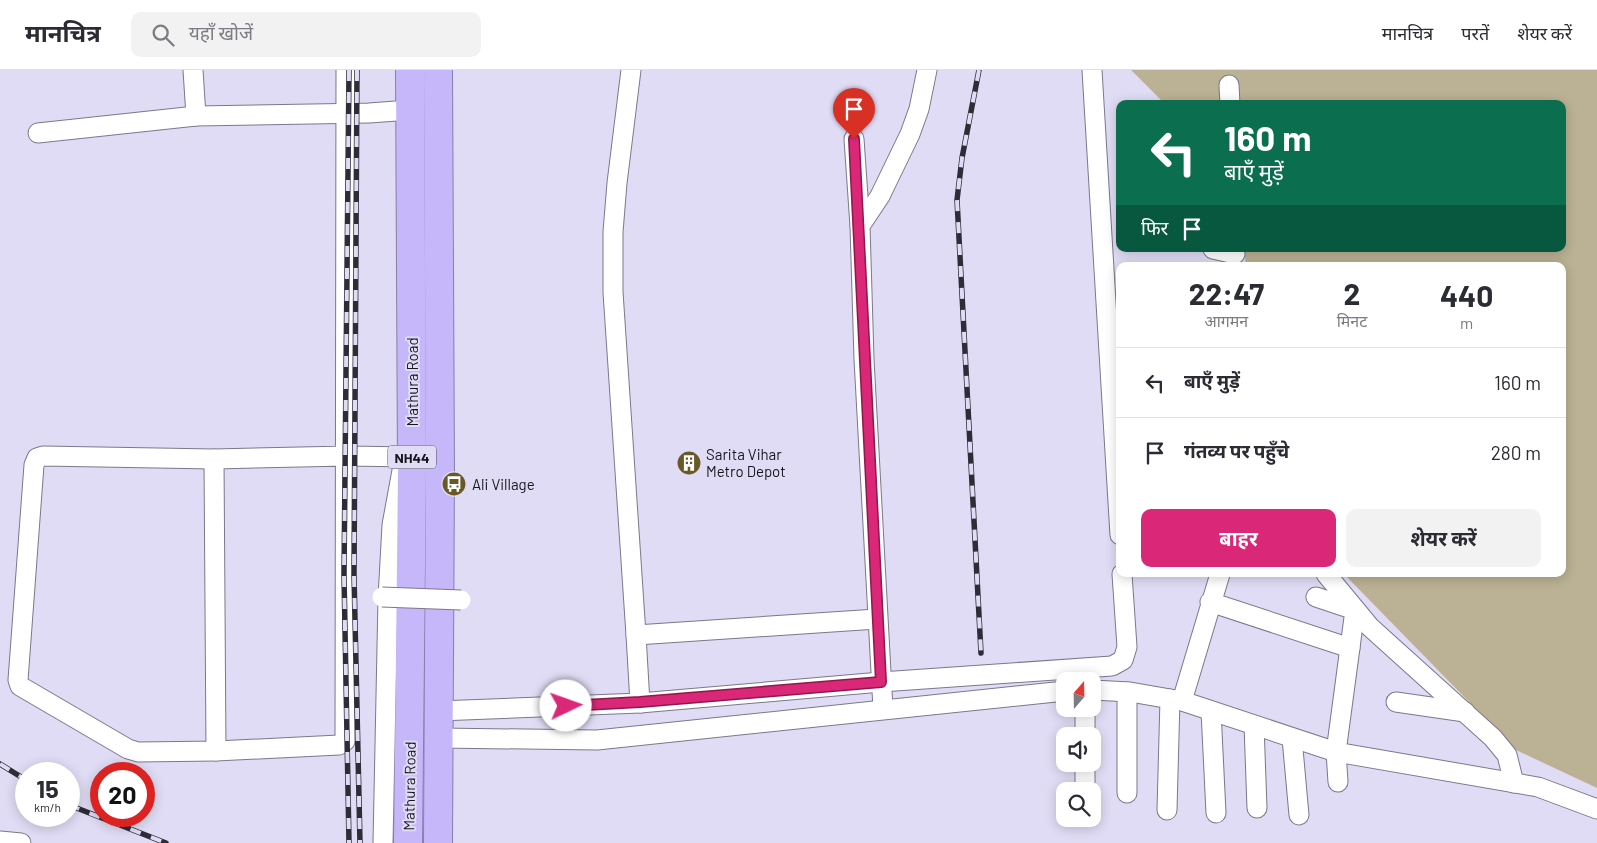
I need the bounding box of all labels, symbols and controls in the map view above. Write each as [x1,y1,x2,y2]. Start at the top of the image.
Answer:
search box [131,12,481,57]
text: मानचित्र [25,18,101,47]
icon: search [149,21,177,49]
text: यहाँ खोजें [189,21,253,44]
text: मानचित्र [1382,22,1433,44]
text: परतें [1461,22,1489,44]
text: शेयर करें [1517,22,1572,44]
pin [833,88,875,139]
icon: arrive [840,95,868,123]
text: 160 m [1224,116,1311,158]
icon: left [1141,120,1206,185]
text: बाएँ मुड़ें [1224,158,1284,184]
icon: arrive [1178,215,1206,243]
text: फिर [1141,216,1168,239]
text: 22:47 [1189,275,1264,311]
text: 2 [1344,275,1360,311]
text: 440 [1440,277,1493,313]
text: आगमन [1204,311,1248,330]
text: मिनट [1337,311,1367,330]
text: m [1460,313,1473,332]
street label: Mathura Road [403,337,421,427]
icon: left [1141,369,1169,397]
text: बाएँ मुड़ें [1184,369,1240,392]
text: 160 m [1494,371,1541,394]
icon: arrive [1141,439,1169,467]
text: गंतव्य पर पहुँचे [1184,439,1289,462]
text: 280 m [1491,441,1541,464]
place label: Sarita Vihar Metro Depot [706,445,786,480]
road number: NH44 [388,446,436,468]
building icon: Sarita Vihar Metro Depot [676,450,702,476]
bus stop icon: Ali Village [441,471,467,497]
place label: Ali Village [472,475,535,493]
button: बाहर [1141,509,1336,567]
button: शेयर करें [1346,509,1541,567]
north arrow [1056,672,1101,718]
map controls [1056,672,1101,827]
position arrow [539,679,591,731]
button: sound [1056,727,1101,772]
street label: Mathura Road [399,741,419,831]
speed limit sign: 20 [90,762,155,827]
text: 15 [36,773,59,803]
button: search [1056,782,1101,827]
text: km/h [34,800,61,814]

